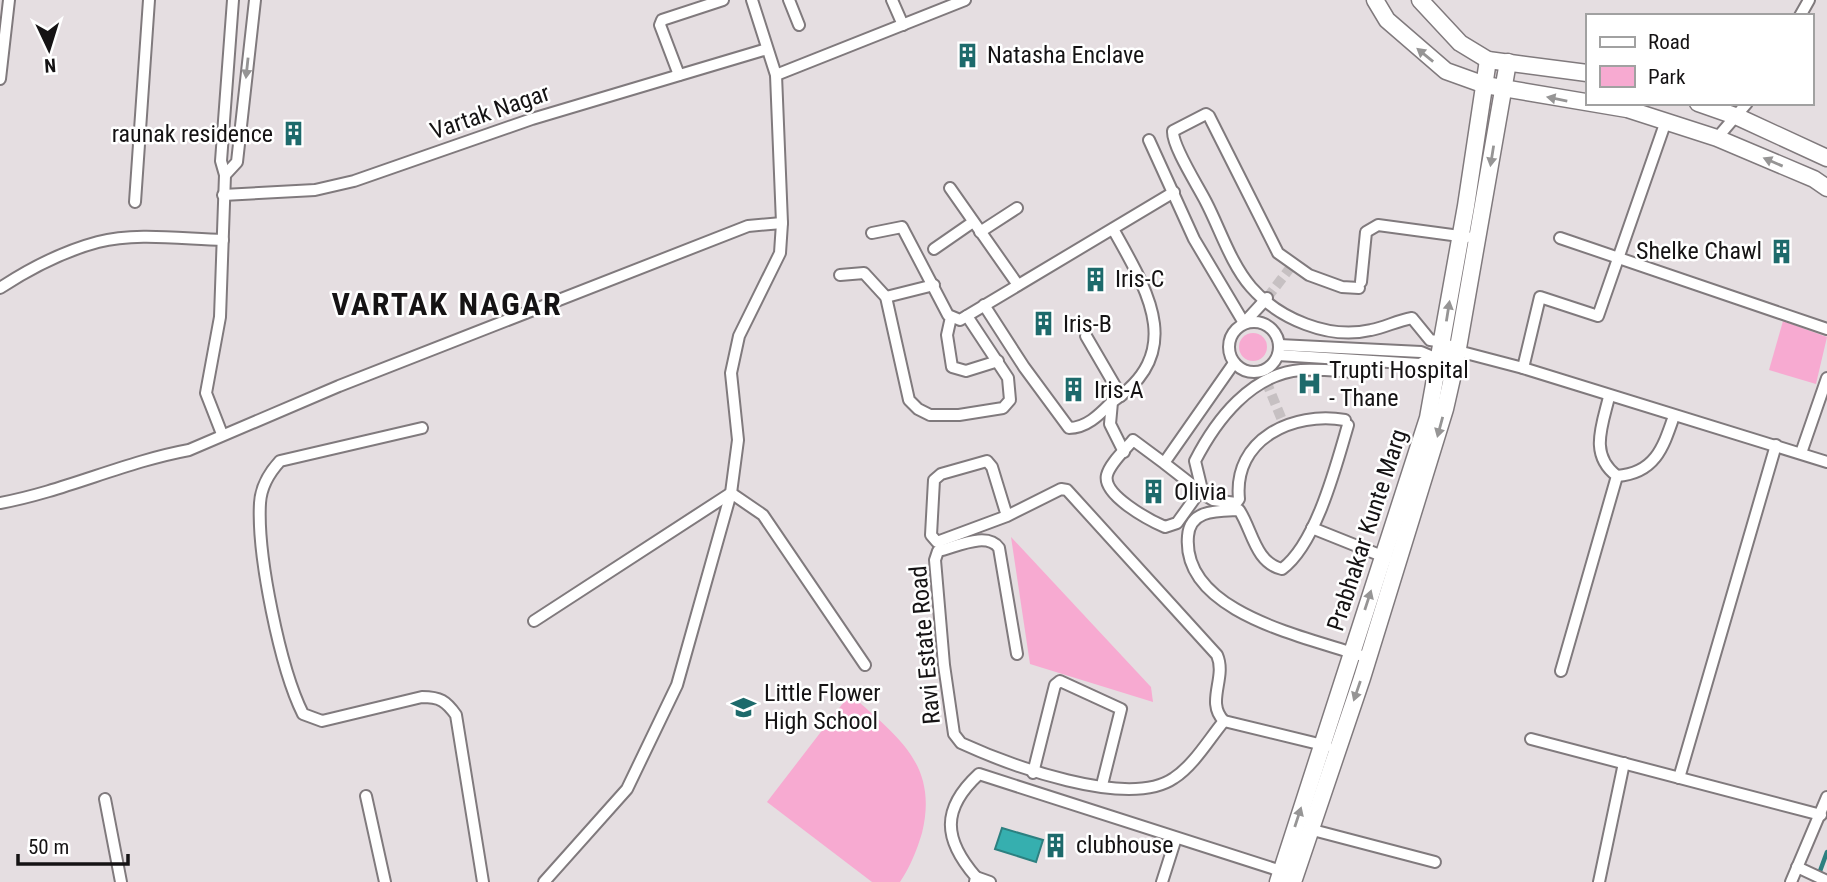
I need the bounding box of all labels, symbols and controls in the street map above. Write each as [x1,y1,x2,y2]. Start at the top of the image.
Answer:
north arrow [14,14,84,84]
legend [1586,14,1813,105]
text: Road [1648,30,1690,54]
building icon: Natasha Enclave [953,41,981,69]
place label: Natasha Enclave [987,41,1144,69]
one-way arrow [1416,47,1434,62]
text: N [44,54,57,77]
one-way arrow [241,57,252,79]
text: Park [1648,65,1686,89]
street label: Vartak Nagar [427,79,553,145]
one-way arrow [1546,93,1568,104]
place label: raunak residence [112,120,273,148]
building icon: raunak residence [279,120,307,148]
one-way arrow [1486,145,1497,167]
one-way arrow [1762,156,1783,167]
place label: Shelke Chawl [1636,237,1762,265]
building icon: Shelke Chawl [1768,237,1796,265]
building icon: Iris-C [1081,265,1109,293]
place label: Iris-C [1115,265,1164,293]
district label: VARTAK NAGAR [331,285,563,323]
one-way arrow [1443,300,1454,322]
building icon: Iris-B [1029,310,1057,338]
place label: Iris-B [1063,310,1112,338]
place label: Trupti Hospital - Thane [1329,356,1469,412]
hospital icon: Trupti Hospital - Thane [1295,370,1323,398]
building icon: Iris-A [1060,376,1088,404]
place label: Iris-A [1094,376,1144,404]
one-way arrow [1434,417,1445,439]
street label: Prabhakar Kunte Marg [1321,426,1413,634]
building icon: Olivia [1140,478,1168,506]
place label: Olivia [1174,478,1227,506]
street label: Ravi Estate Road [904,565,946,725]
one-way arrow [1363,590,1374,611]
place label: Little Flower High School [764,679,881,735]
one-way arrow [1351,681,1362,702]
school or university icon: Little Flower High School [730,693,758,721]
one-way arrow [1294,806,1304,827]
scale bar [18,822,128,866]
building icon: clubhouse [1042,831,1070,859]
place label: clubhouse [1076,831,1173,859]
text: 50 m [28,835,69,859]

